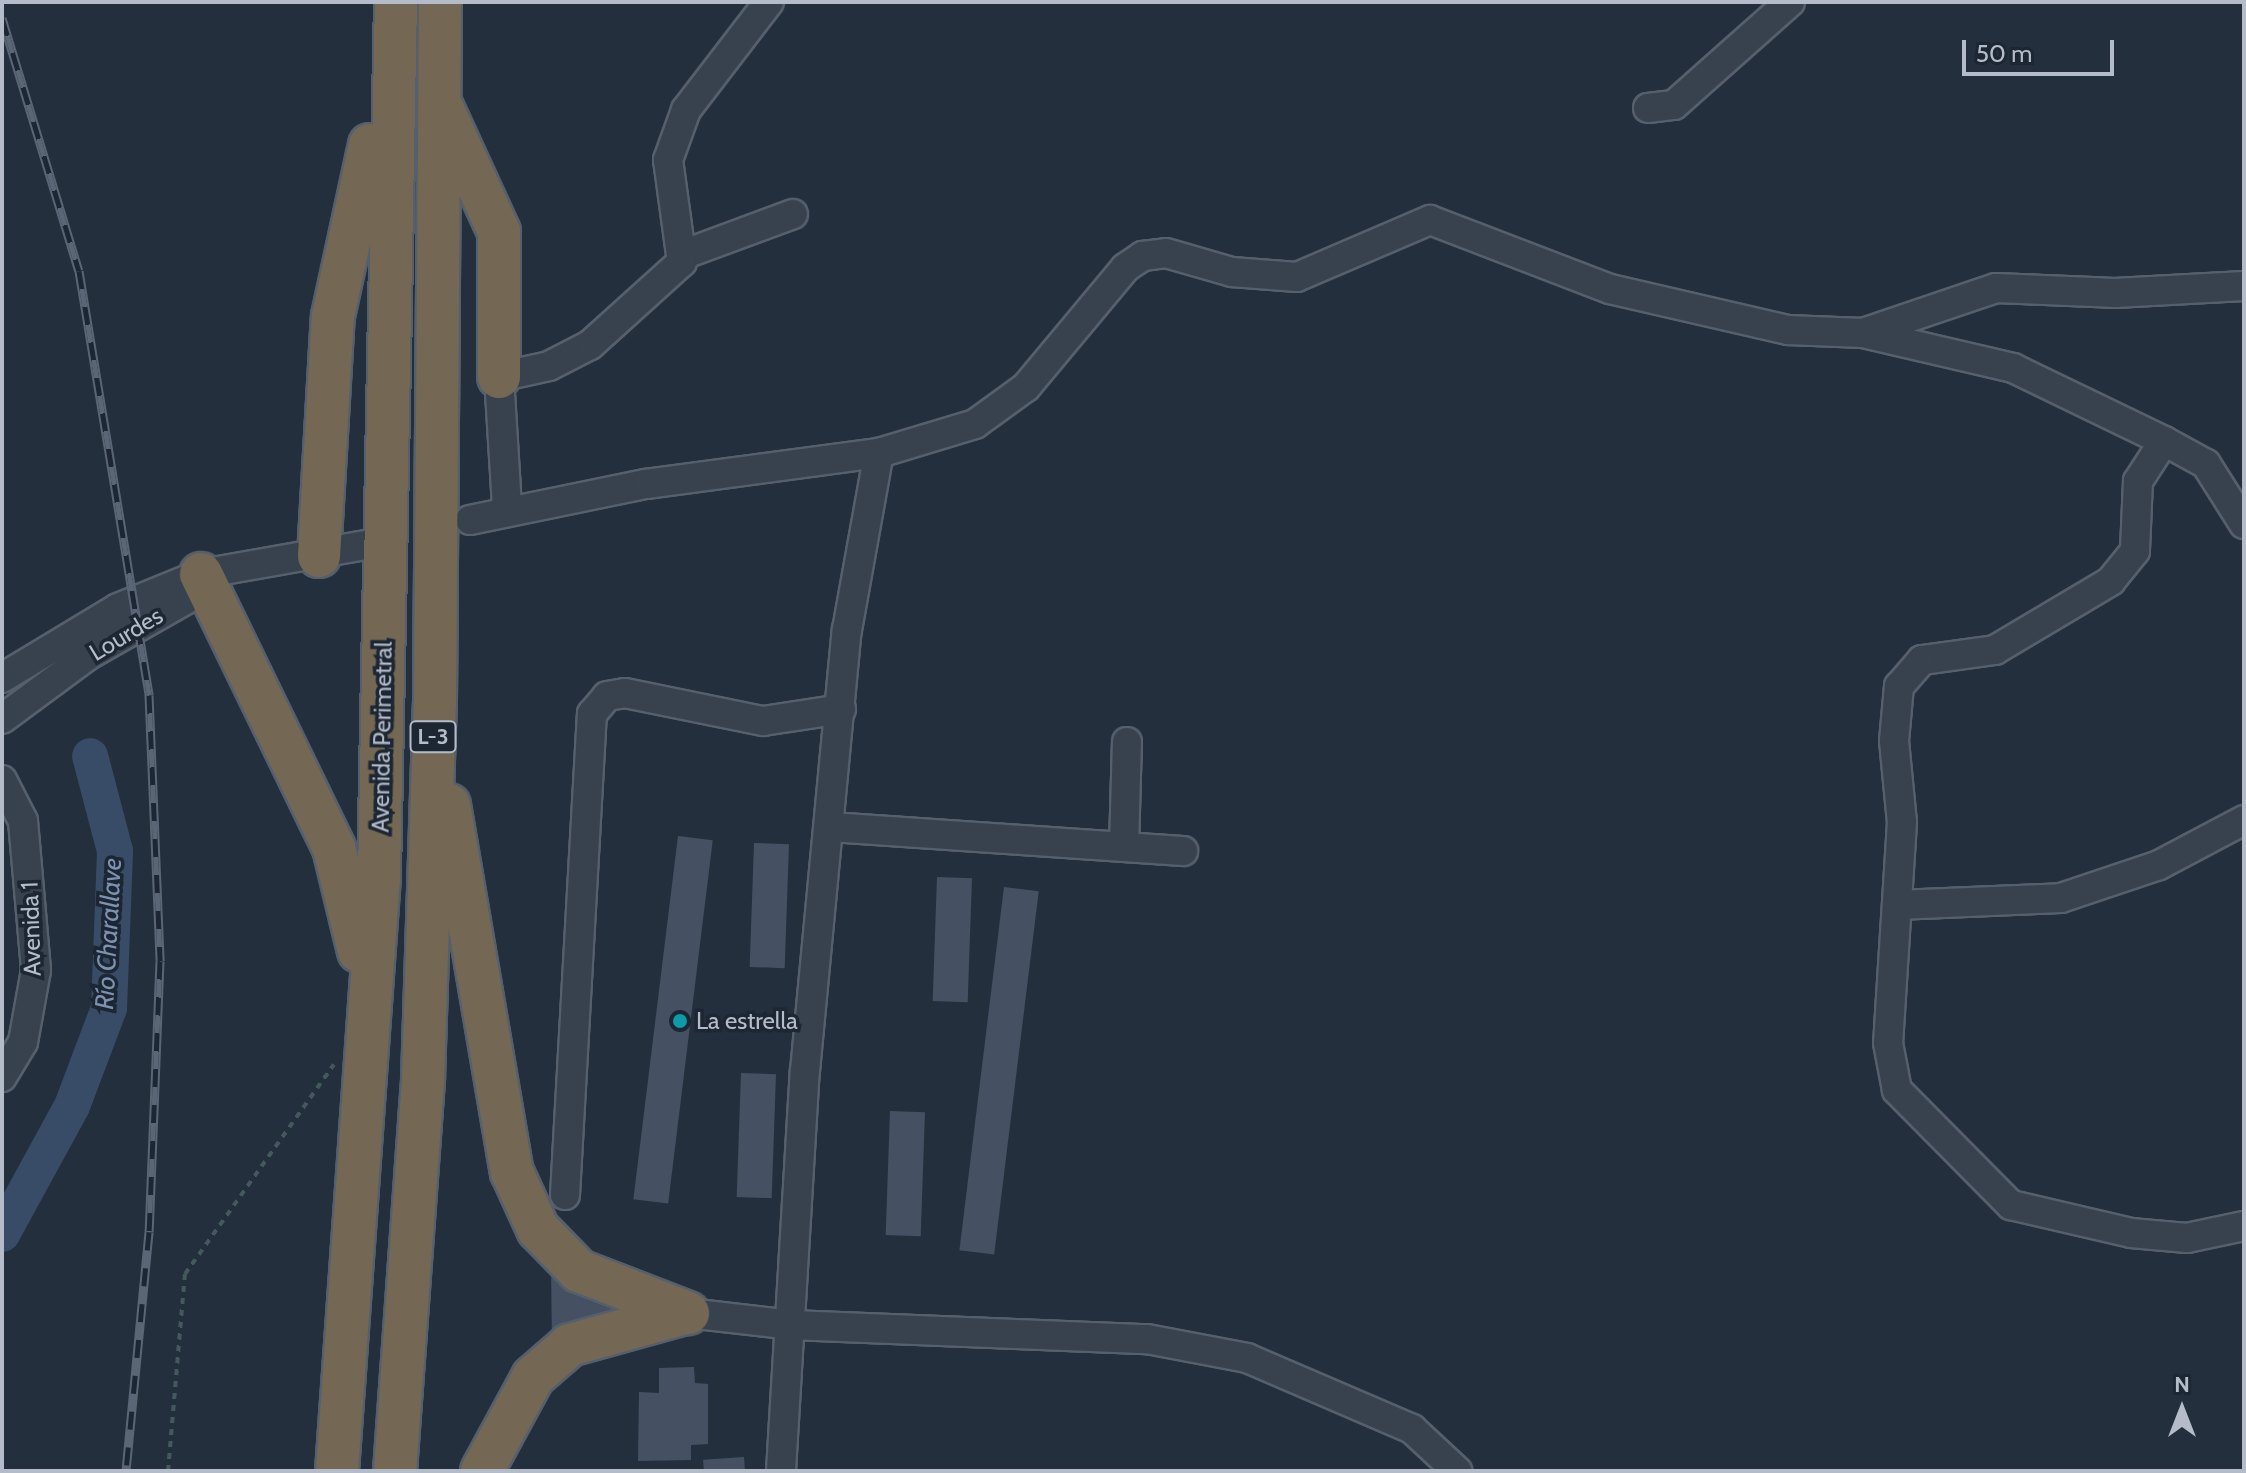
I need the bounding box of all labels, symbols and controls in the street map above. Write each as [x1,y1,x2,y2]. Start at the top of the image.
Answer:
scale bar [1966,24,2118,74]
text: 50 m [1976,39,2032,68]
street label: Lourdes [84,601,168,667]
street label: Avenida Perimetral [366,641,398,833]
road number: L-3 [409,719,457,755]
water label: Río Charallave [89,857,129,1011]
street label: Avenida 1 [15,881,47,977]
place label: La estrella [696,1007,798,1035]
marker: La estrella [671,1012,689,1030]
north arrow [2142,1369,2222,1449]
text: N [2174,1371,2190,1398]

